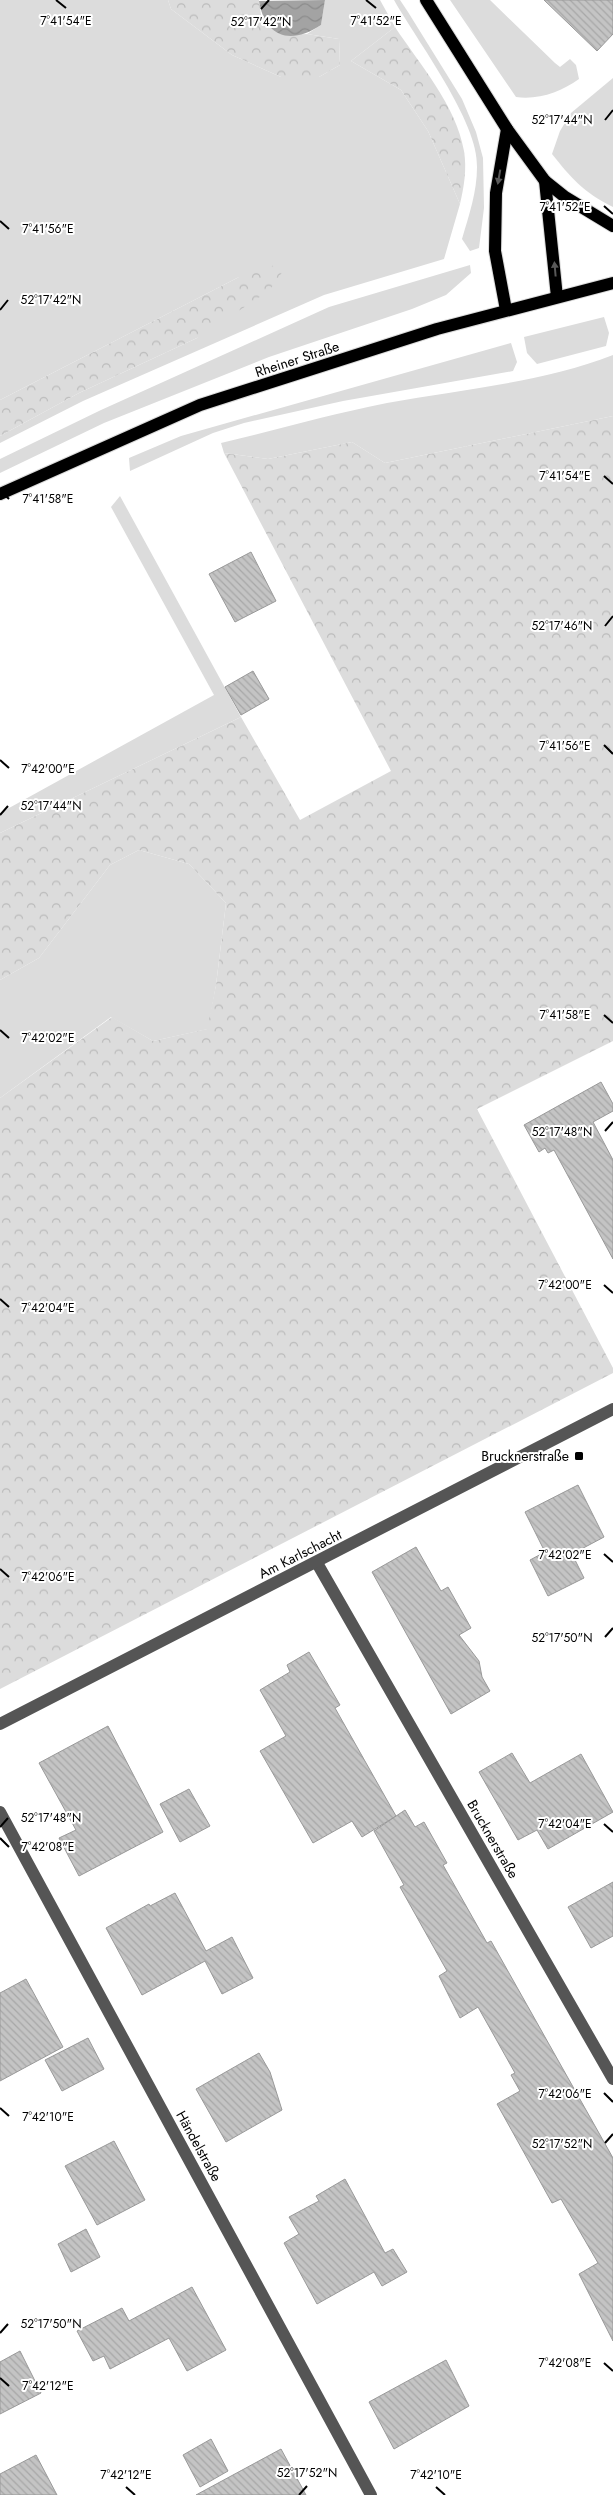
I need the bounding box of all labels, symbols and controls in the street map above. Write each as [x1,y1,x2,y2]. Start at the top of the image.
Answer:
text: 7°41'54"E [40,12,92,30]
text: 7°41'52"E [350,12,402,30]
text: 52°17'42"N [231,13,291,31]
text: 52°17'44"N [532,111,592,129]
one-way arrow [494,170,502,186]
text: 7°41'52"E [539,198,591,216]
text: 7°41'56"E [22,220,74,238]
one-way arrow [551,261,559,277]
text: 52°17'42"N [21,291,81,309]
street label: Rheiner Straße [252,336,342,382]
text: 7°41'54"E [539,467,591,485]
text: 7°41'58"E [23,490,73,508]
text: 52°17'46"N [532,617,592,635]
text: 7°41'56"E [539,737,591,755]
text: 7°42'00"E [21,760,75,778]
text: 52°17'44"N [21,797,81,815]
text: 7°41'58"E [540,1006,590,1024]
text: 7°42'02"E [21,1029,75,1047]
text: 52°17'48"N [532,1123,592,1141]
text: 7°42'00"E [538,1276,592,1294]
text: 7°42'04"E [21,1299,75,1317]
place label: Brucknerstraße [481,1446,569,1466]
marker: Brucknerstraße [573,1450,585,1462]
street label: Am Karlschacht [255,1524,346,1584]
text: 7°42'02"E [538,1546,592,1564]
text: 7°42'06"E [21,1568,75,1586]
text: 52°17'50"N [532,1629,592,1647]
street label: Brucknerstraße [462,1796,524,1882]
text: 52°17'48"N [21,1809,81,1827]
text: 7°42'04"E [538,1815,592,1833]
text: 7°42'08"E [22,1838,74,1856]
text: 7°42'06"E [538,2085,592,2103]
street label: Händelstraße [171,2107,227,2185]
text: 7°42'10"E [22,2108,74,2126]
text: 52°17'52"N [532,2135,592,2153]
text: 52°17'50"N [21,2315,81,2333]
text: 7°42'08"E [539,2354,591,2372]
text: 7°42'12"E [22,2377,74,2395]
text: 52°17'52"N [277,2464,337,2482]
text: 7°42'12"E [100,2466,152,2484]
text: 7°42'10"E [410,2466,462,2484]

